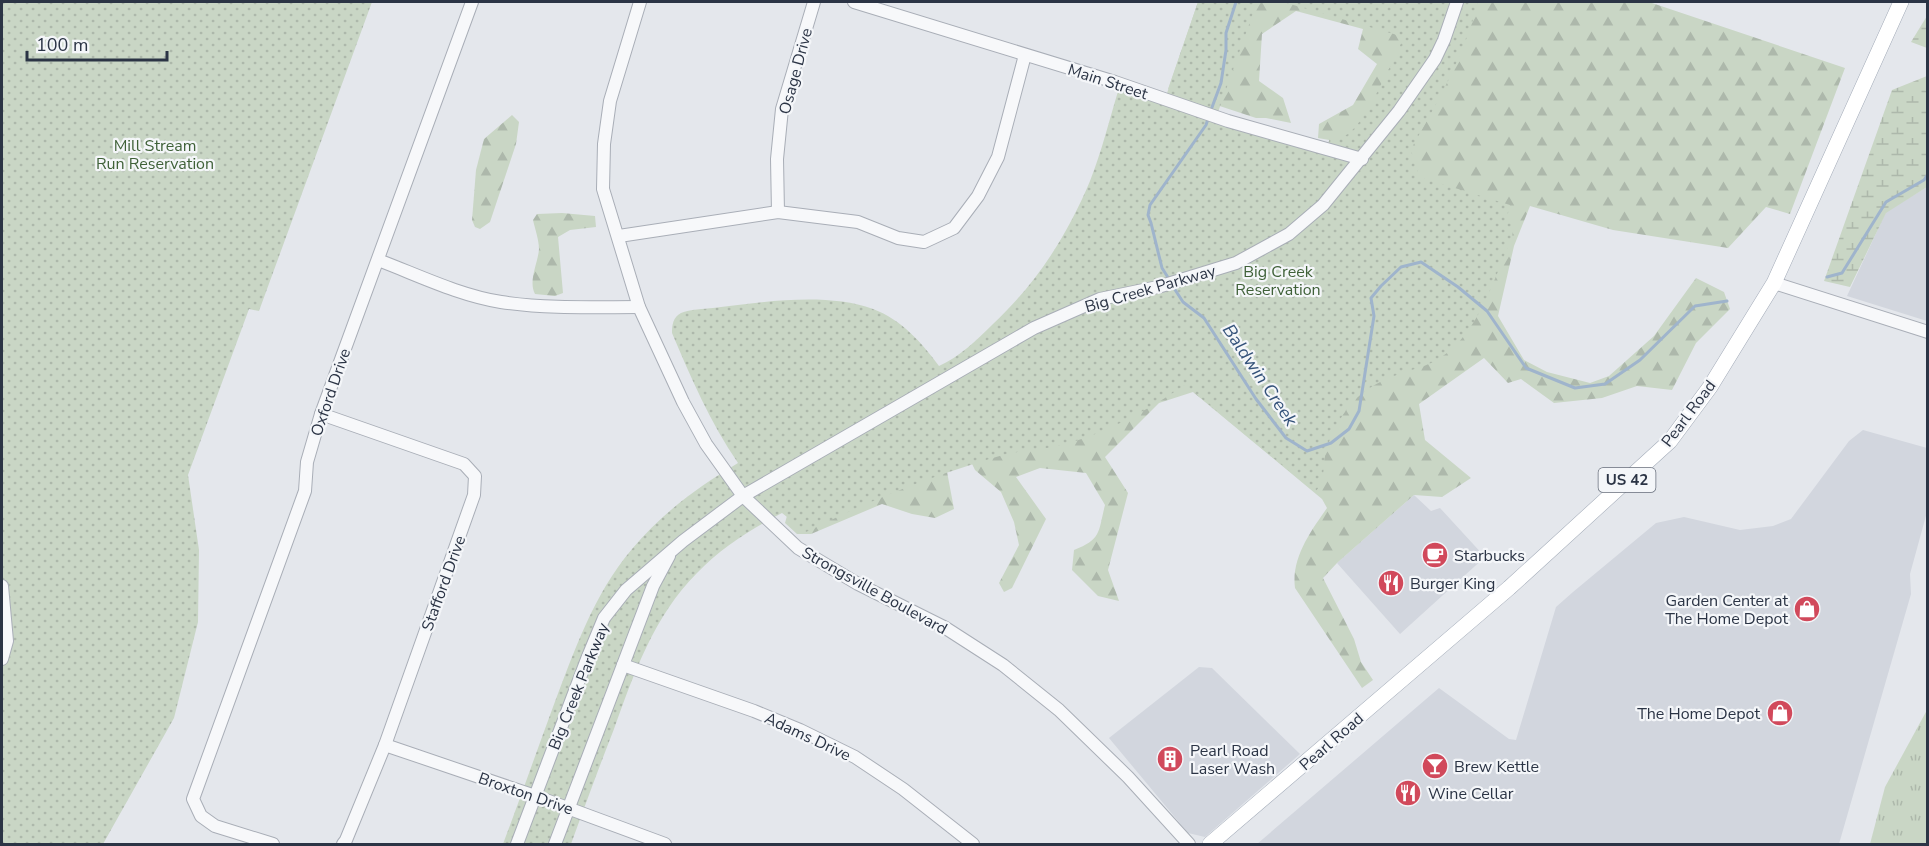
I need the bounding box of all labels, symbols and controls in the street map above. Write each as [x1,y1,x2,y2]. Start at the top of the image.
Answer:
scale bar [27,24,166,62]
street label: Osage Drive [774,26,818,117]
text: 100 m [36,33,88,57]
street label: Main Street [1065,59,1151,105]
park label: Mill Stream Run Reservation [96,135,214,175]
street label: Big Creek Parkway [1082,260,1219,318]
park label: Big Creek Reservation [1235,261,1321,301]
water label: Baldwin Creek [1217,319,1304,432]
street label: Oxford Drive [306,345,356,439]
street label: Pearl Road [1656,376,1721,452]
road number: US 42 [1598,468,1656,492]
street label: Stafford Drive [417,533,471,634]
cafe icon: Starbucks [1420,540,1450,570]
street label: Strongsville Boulevard [798,542,951,640]
place label: Starbucks [1454,545,1525,567]
restaurant icon: Burger King [1376,568,1406,598]
place label: Burger King [1410,573,1495,595]
place label: Garden Center at The Home Depot [1665,590,1788,630]
shop icon: Garden Center at The Home Depot [1792,594,1822,624]
street label: Big Creek Parkway [543,619,615,753]
shop icon: The Home Depot [1765,698,1795,728]
place label: The Home Depot [1637,703,1760,725]
street label: Adams Drive [761,707,854,766]
street label: Pearl Road [1295,708,1369,776]
place label: Pearl Road Laser Wash [1190,740,1275,780]
building icon: Pearl Road Laser Wash [1155,744,1185,774]
bar icon: Brew Kettle [1420,751,1450,781]
place label: Brew Kettle [1454,756,1539,778]
street label: Broxton Drive [475,767,576,820]
restaurant icon: Wine Cellar [1393,778,1423,808]
place label: Wine Cellar [1428,783,1514,805]

